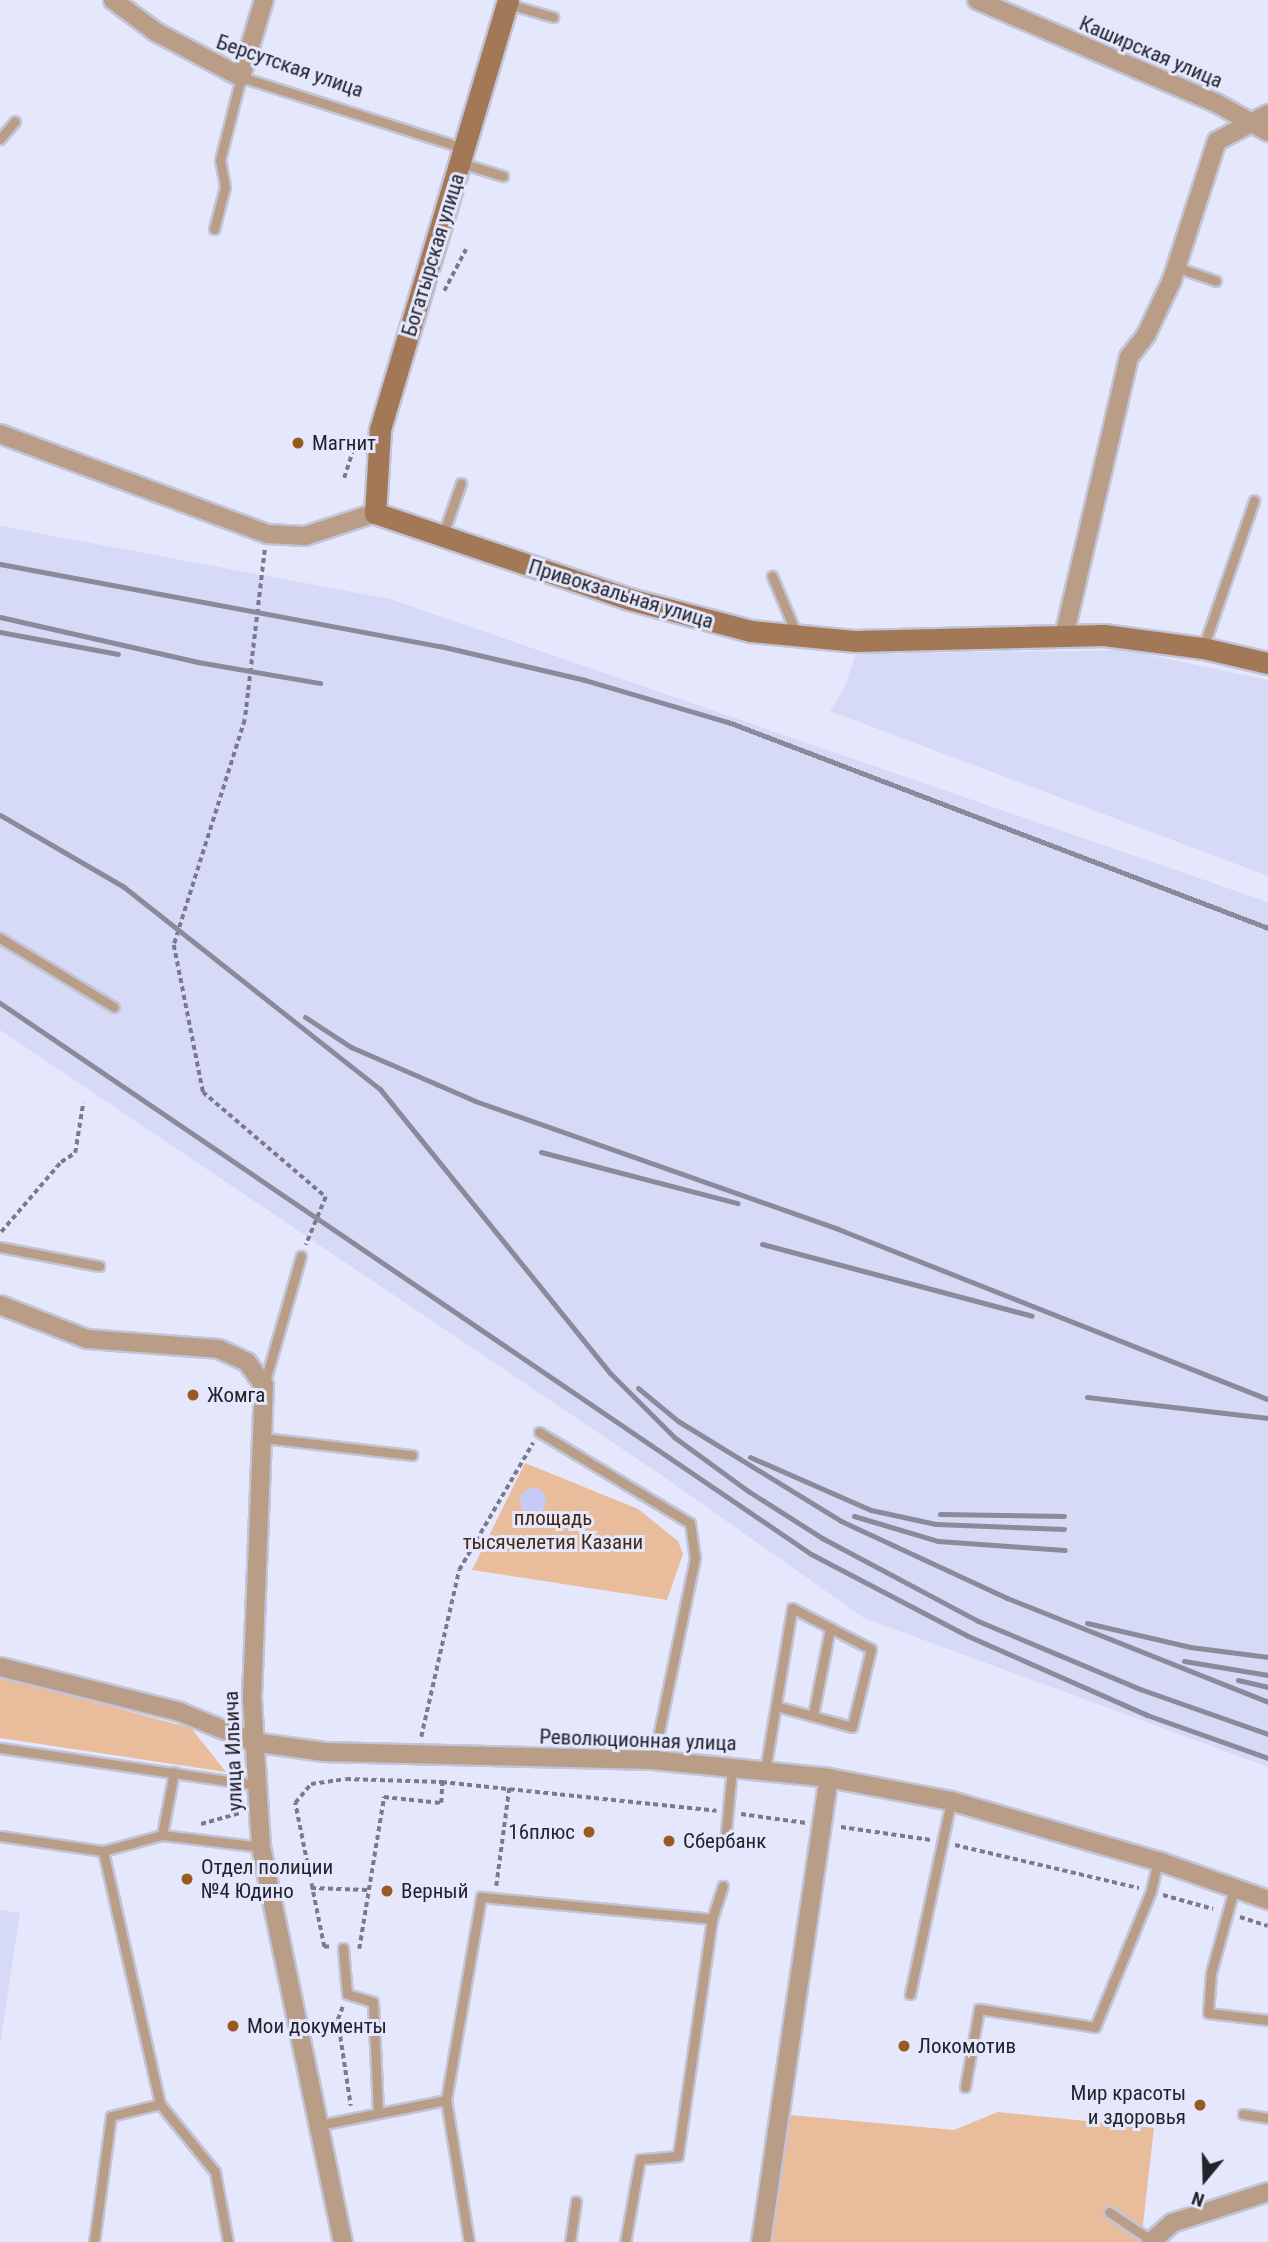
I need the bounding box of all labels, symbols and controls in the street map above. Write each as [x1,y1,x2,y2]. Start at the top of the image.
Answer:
street label: Каширская улица [1076,10,1226,94]
street label: Берсутская улица [213,29,367,103]
street label: Богатырская улица [396,171,470,339]
place label: Магнит [312,430,376,456]
marker: Магнит [290,435,306,451]
street label: Привокзальная улица [526,554,716,634]
place label: Жомга [207,1382,265,1408]
marker: Жомга [185,1387,201,1403]
park label: площадь тысячелетия Казани [463,1505,643,1555]
street label: улица Ильича [218,1690,248,1812]
street label: Революционная улица [539,1724,737,1756]
place label: 16плюс [508,1819,575,1845]
marker: 16плюс [581,1824,597,1840]
place label: Сбербанк [683,1828,766,1854]
marker: Сбербанк [661,1833,677,1849]
place label: Отдел полиции №4 Юдино [201,1854,333,1904]
marker: Отдел полиции №4 Юдино [179,1871,195,1887]
place label: Верный [401,1878,468,1904]
marker: Верный [379,1883,395,1899]
place label: Мои документы [247,2013,387,2039]
marker: Мои документы [225,2018,241,2034]
place label: Локомотив [918,2033,1016,2059]
marker: Локомотив [896,2038,912,2054]
place label: Мир красоты и здоровья [1071,2080,1186,2130]
marker: Мир красоты и здоровья [1192,2097,1208,2113]
north arrow [1170,2144,1240,2214]
text: N [1189,2187,1207,2212]

